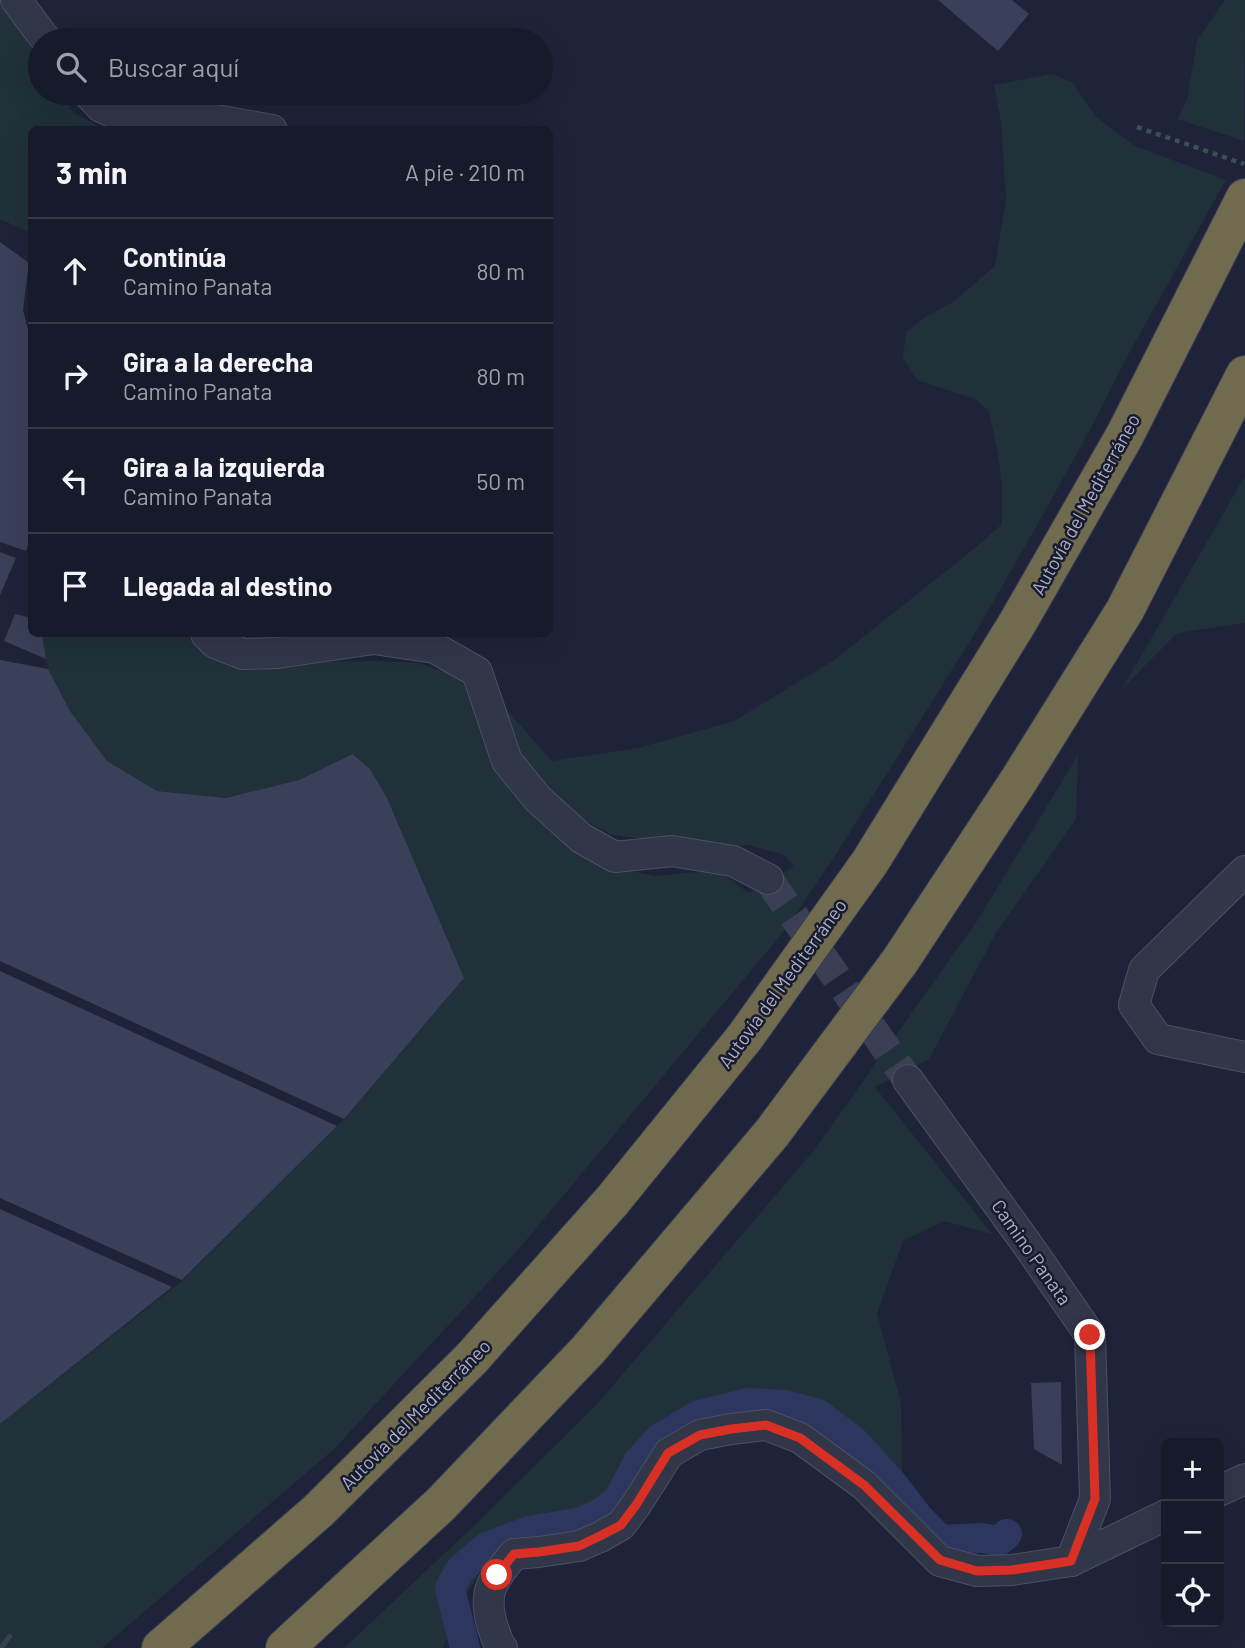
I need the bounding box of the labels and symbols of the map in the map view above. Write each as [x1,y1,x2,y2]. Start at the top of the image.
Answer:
street label: Autovía del Mediterráneo [1026,410,1144,598]
street label: Autovía del Mediterráneo [713,894,851,1072]
street label: Camino Panata [987,1195,1077,1309]
route end [1074,1319,1105,1350]
street label: Autovía del Mediterráneo [335,1334,495,1494]
route start [481,1559,512,1590]

